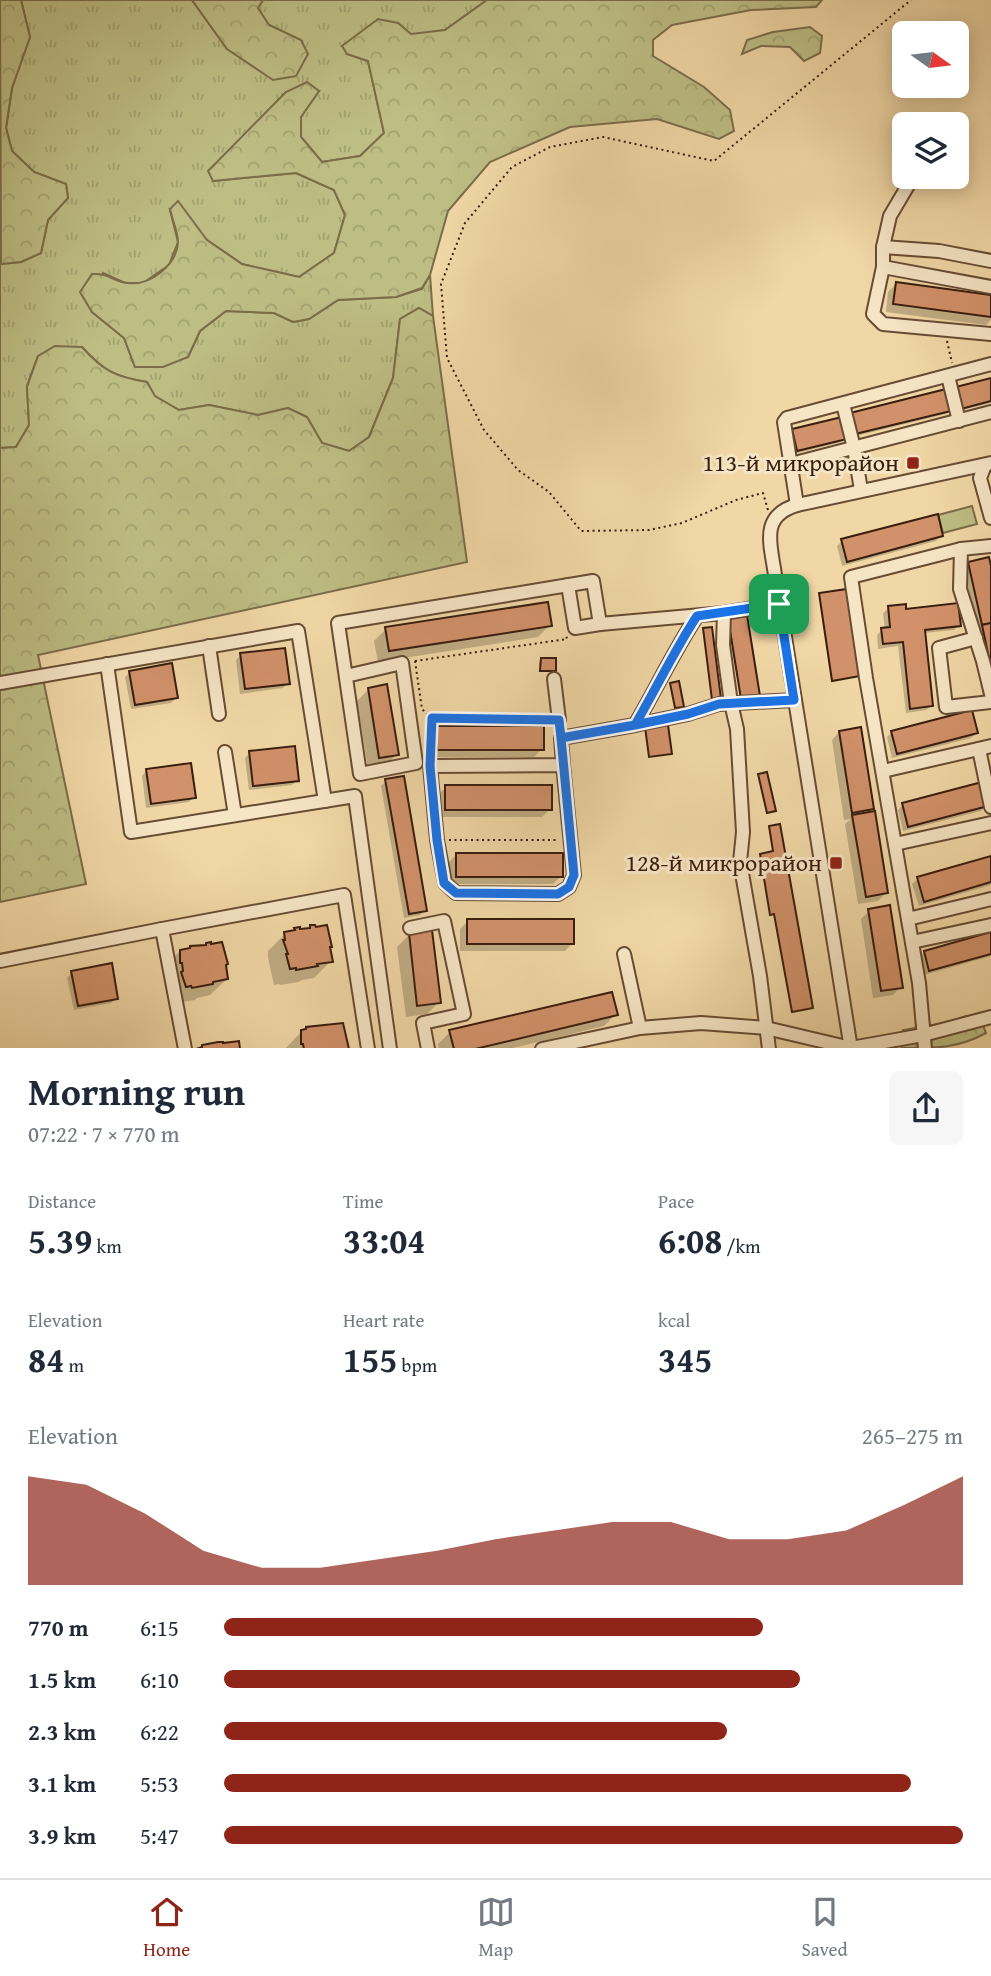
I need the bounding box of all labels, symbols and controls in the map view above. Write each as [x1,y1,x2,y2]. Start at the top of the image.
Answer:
north arrow [892,21,970,98]
map controls [892,21,969,189]
button: layers [892,112,969,189]
place label: 113-й микрорайон [703,445,899,480]
marker: 113-й микрорайон [905,455,921,471]
pin [749,574,809,634]
icon: arrive [760,585,798,623]
place label: 128-й микрорайон [626,845,822,880]
marker: 128-й микрорайон [828,855,844,871]
text: Morning run [28,1063,245,1119]
button: share [889,1071,963,1145]
text: 07:22 · 7 × 770 m [28,1117,180,1150]
text: Distance [28,1187,96,1215]
text: Time [343,1187,383,1215]
text: Pace [658,1187,695,1215]
text: 5.39 [28,1215,92,1266]
text: 33:04 [343,1215,425,1266]
text: 6:08 [658,1215,722,1266]
text: km [92,1232,122,1260]
text: /km [722,1232,761,1260]
text: Elevation [28,1306,102,1334]
text: Heart rate [343,1306,424,1334]
text: kcal [658,1306,690,1334]
text: 84 [28,1334,64,1385]
text: 155 [343,1334,397,1385]
text: 345 [658,1334,712,1385]
text: m [64,1351,84,1379]
text: bpm [397,1351,437,1379]
text: Elevation [28,1419,118,1452]
text: 265–275 m [862,1419,963,1452]
text: 770 m [28,1611,89,1644]
text: 6:15 [140,1611,179,1644]
text: 1.5 km [28,1663,96,1696]
text: 6:10 [140,1663,179,1696]
text: 2.3 km [28,1715,96,1748]
text: 6:22 [140,1715,179,1748]
text: 3.1 km [28,1767,96,1800]
text: 5:53 [140,1767,179,1800]
text: 3.9 km [28,1819,96,1852]
text: 5:47 [140,1819,179,1852]
tab: Home [143,1893,190,1963]
tab: Map [477,1893,515,1963]
tab: Saved [802,1893,848,1963]

